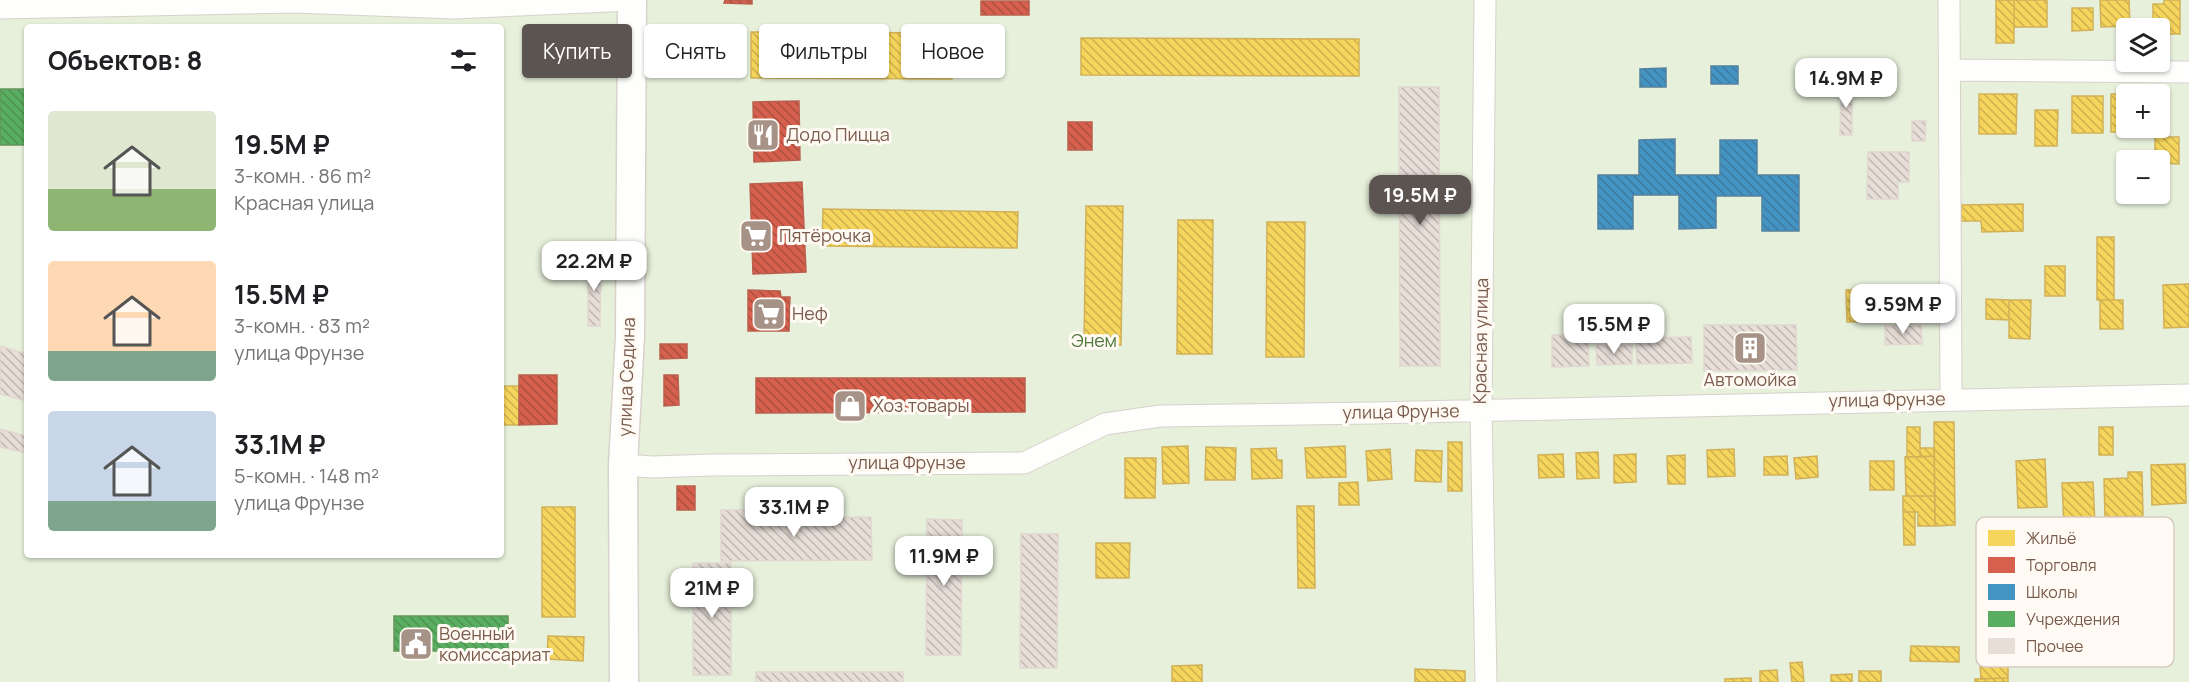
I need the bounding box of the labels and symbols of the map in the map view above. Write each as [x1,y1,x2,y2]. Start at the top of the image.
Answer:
pin: 14.9M ₽ [1791,58,1901,109]
restaurant icon: Додо Пицца [745,117,781,153]
place label: Додо Пицца [786,122,890,146]
pin: 19.5M ₽ [1365,175,1475,226]
supermarket icon: Пятёрочка [738,218,774,254]
place label: Пятёрочка [779,223,871,247]
pin: 22.2M ₽ [539,241,649,292]
street label: Красная улица [1467,278,1493,404]
pin: 9.59M ₽ [1848,284,1958,335]
supermarket icon: Неф [751,296,787,332]
place label: Неф [792,301,828,325]
pin: 15.5M ₽ [1559,304,1669,355]
street label: улица Седина [612,317,640,437]
park label: Энем [1071,328,1117,352]
building icon: Автомойка [1732,330,1768,366]
place label: Автомойка [1704,367,1796,391]
street label: улица Фрунзе [1828,386,1946,412]
shop icon: Хоз.товары [832,388,868,424]
place label: Хоз.товары [873,393,970,417]
street label: улица Фрунзе [1342,398,1460,424]
street label: улица Фрунзе [848,450,966,474]
pin: 33.1M ₽ [739,487,849,538]
legend [1976,517,2174,667]
text: Жильё [2026,527,2076,549]
pin: 11.9M ₽ [889,536,999,587]
text: Торговля [2026,554,2097,576]
pin: 21M ₽ [670,568,754,619]
text: Школы [2026,581,2078,603]
text: Учреждения [2026,608,2120,630]
place label: Военный комиссариат [439,621,551,666]
public building icon: Военный комиссариат [398,626,434,662]
text: Прочее [2026,635,2083,657]

